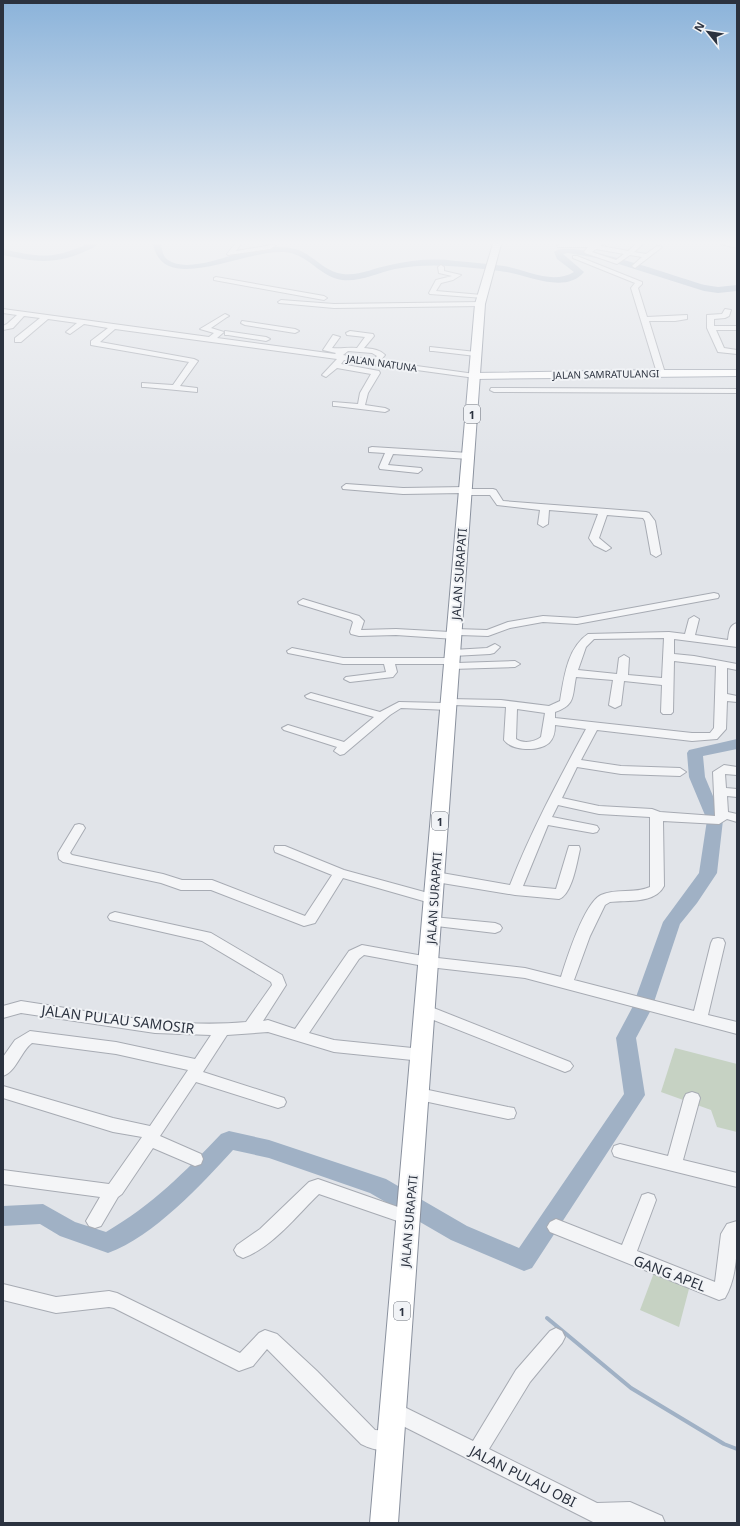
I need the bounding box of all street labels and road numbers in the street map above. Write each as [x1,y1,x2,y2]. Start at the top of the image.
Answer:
street label: JALAN NATUNA [345,351,419,375]
street label: JALAN SAMRATULANGI [552,366,659,382]
road number: 1 [464,405,480,423]
street label: JALAN SURAPATI [447,528,471,621]
road number: 1 [432,812,448,830]
street label: JALAN SURAPATI [422,852,446,945]
street label: JALAN PULAU SAMOSIR [39,1000,196,1038]
street label: JALAN SURAPATI [396,1174,421,1268]
street label: GANG APEL [631,1250,709,1296]
road number: 1 [394,1302,410,1320]
street label: JALAN PULAU OBI [465,1440,580,1511]

